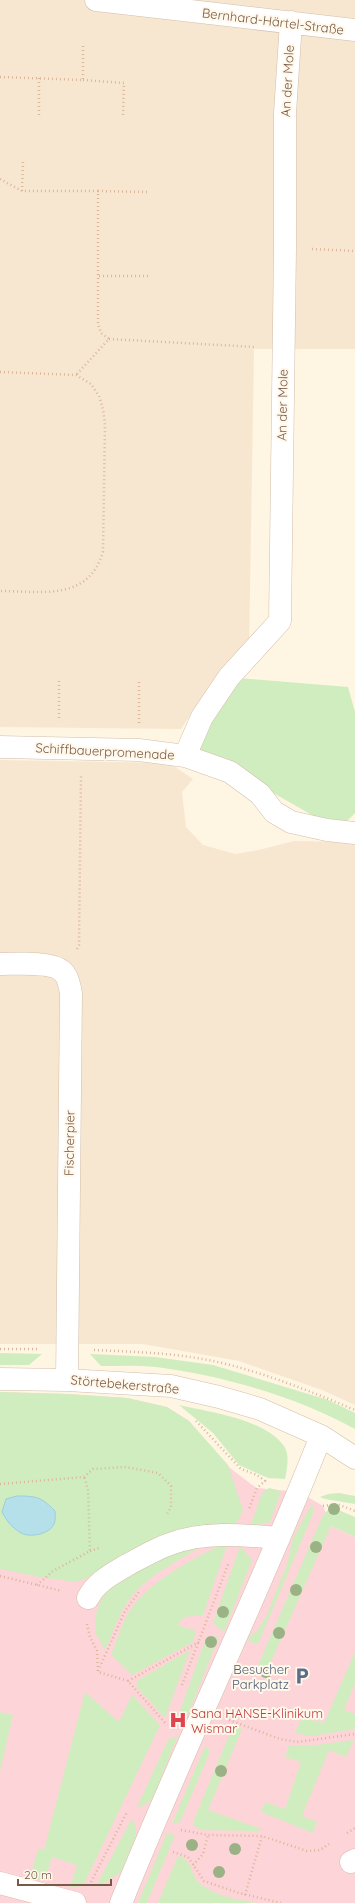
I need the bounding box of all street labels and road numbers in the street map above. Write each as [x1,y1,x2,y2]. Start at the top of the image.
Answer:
street label: Bernhard-Härtel-Straße [201,4,345,38]
street label: An der Mole [277,45,297,117]
street label: An der Mole [273,369,291,441]
street label: Schiffbauerpromenade [35,739,175,763]
street label: Fischerpier [60,1110,78,1176]
street label: Störtebekerstraße [70,1371,180,1397]

